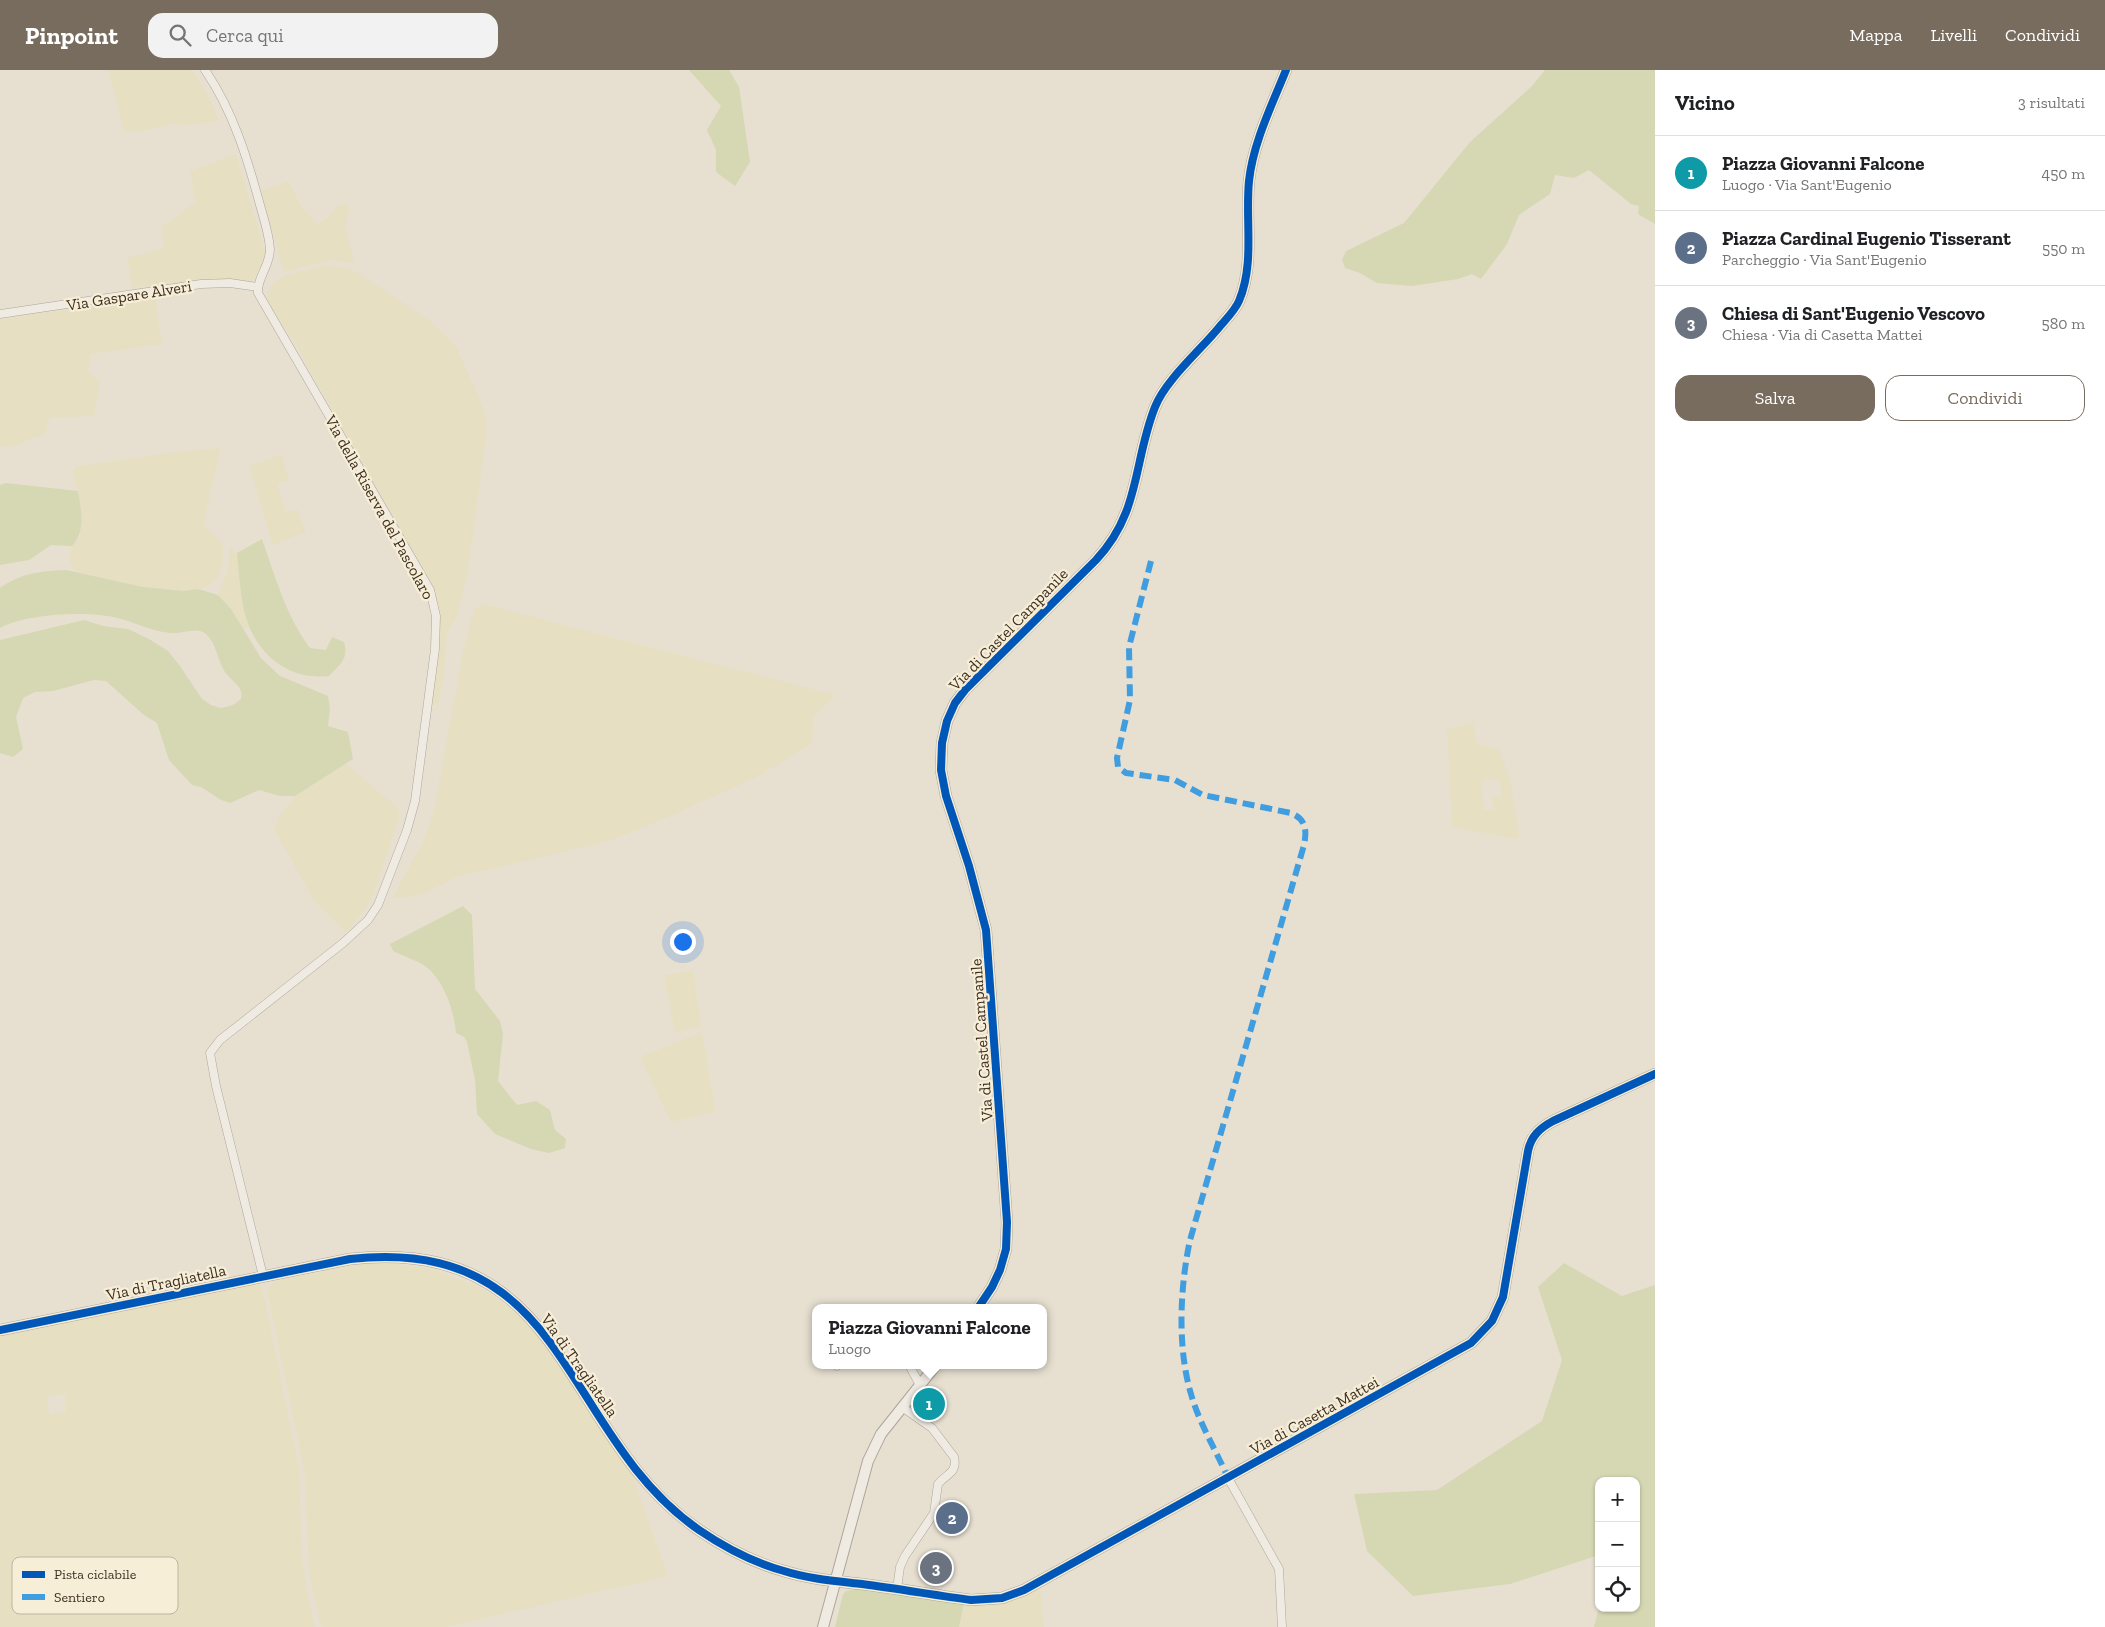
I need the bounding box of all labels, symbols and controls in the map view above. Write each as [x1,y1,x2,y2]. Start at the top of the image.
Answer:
search box [148,13,498,58]
text: Pinpoint [25,21,118,50]
icon: search [166,21,194,49]
text: Cerca qui [206,24,284,47]
text: Mappa [1850,24,1902,46]
text: Livelli [1930,24,1977,46]
text: Condividi [2005,24,2080,46]
text: Vicino [1675,90,1735,115]
text: 3 risultati [2018,93,2085,112]
text: Piazza Giovanni Falcone [1722,152,1925,175]
text: 1 [1688,164,1694,183]
text: 450 m [2042,164,2085,183]
text: Luogo · Via Sant'Eugenio [1722,175,1892,194]
text: Piazza Cardinal Eugenio Tisserant [1722,227,2011,250]
text: 2 [1687,239,1695,258]
text: 550 m [2042,239,2085,258]
text: Parcheggio · Via Sant'Eugenio [1722,250,1927,269]
street label: Via Gaspare Alveri [64,276,194,315]
text: Chiesa di Sant'Eugenio Vescovo [1722,302,1985,325]
text: 3 [1687,314,1695,333]
text: 580 m [2042,314,2085,333]
text: Chiesa · Via di Casetta Mattei [1722,325,1922,344]
button: Salva [1675,375,1875,421]
button: Condividi [1885,375,2085,421]
street label: Via della Riserva del Pascolaro [320,411,438,603]
street label: Via di Castel Campanile [944,564,1072,695]
your location [670,929,696,955]
street label: Via di Castel Campanile [966,958,997,1123]
street label: Via di Tragliatella [104,1261,228,1305]
popup [812,1304,1047,1369]
street label: Via di Tragliatella [536,1309,622,1421]
text: Piazza Giovanni Falcone [828,1316,1031,1339]
text: Luogo [828,1339,871,1358]
street label: Via di Casetta Mattei [1246,1372,1382,1459]
pin: 1 [913,1385,945,1423]
map controls [1595,1477,1640,1612]
button: + [1595,1477,1640,1522]
pin: 2 [936,1499,968,1537]
button: − [1595,1522,1640,1567]
pin: 3 [920,1549,952,1587]
legend [12,1557,178,1614]
text: Pista ciclabile [54,1566,137,1583]
button: locate [1595,1567,1640,1612]
text: Sentiero [54,1589,105,1606]

